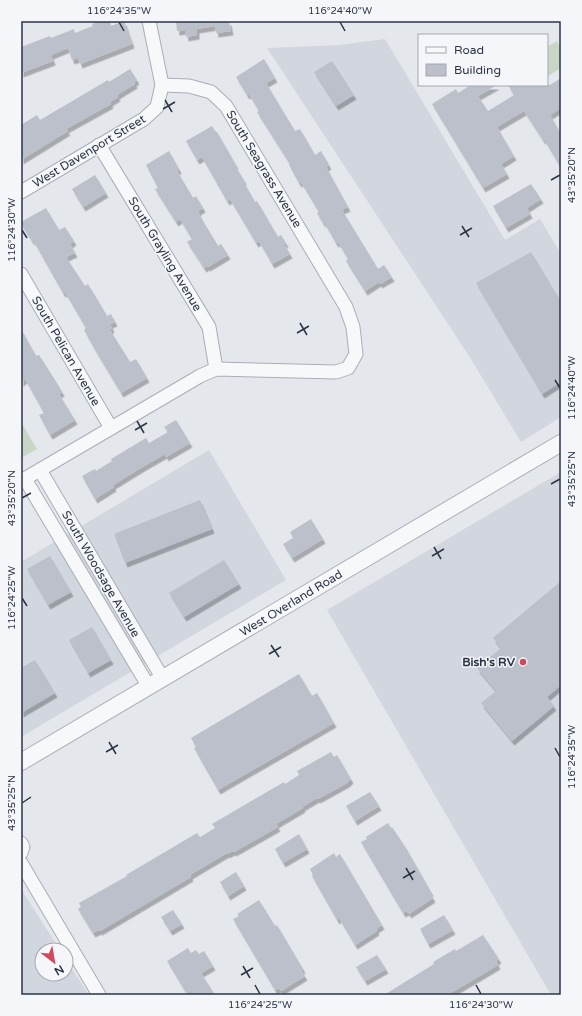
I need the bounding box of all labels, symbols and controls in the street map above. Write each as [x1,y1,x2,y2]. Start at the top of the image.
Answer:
text: 116°24'35"W [87,5,151,17]
text: 116°24'40"W [308,5,372,17]
legend [418,34,548,86]
text: Road [454,43,484,57]
text: Building [454,63,501,77]
street label: South Seagrass Avenue [223,108,305,230]
street label: West Davenport Street [30,112,148,190]
text: 43°35'20"N [566,147,578,203]
street label: South Grayling Avenue [125,194,205,314]
text: 116°24'30"W [6,198,18,262]
street label: South Pelican Avenue [29,294,103,408]
text: 116°24'40"W [566,356,578,420]
text: 43°35'25"N [566,451,578,507]
text: 43°35'20"N [6,470,18,526]
street label: South Woodsage Avenue [59,508,143,640]
text: 116°24'25"W [6,566,18,630]
street label: West Overland Road [237,567,345,639]
place label: Bish's RV [462,655,516,669]
marker: Bish's RV [518,657,528,667]
text: 116°24'35"W [566,725,578,789]
text: 43°35'25"N [6,775,18,831]
north arrow [34,942,74,982]
text: N [52,962,66,978]
text: 116°24'25"W [228,999,292,1011]
text: 116°24'30"W [449,999,513,1011]

